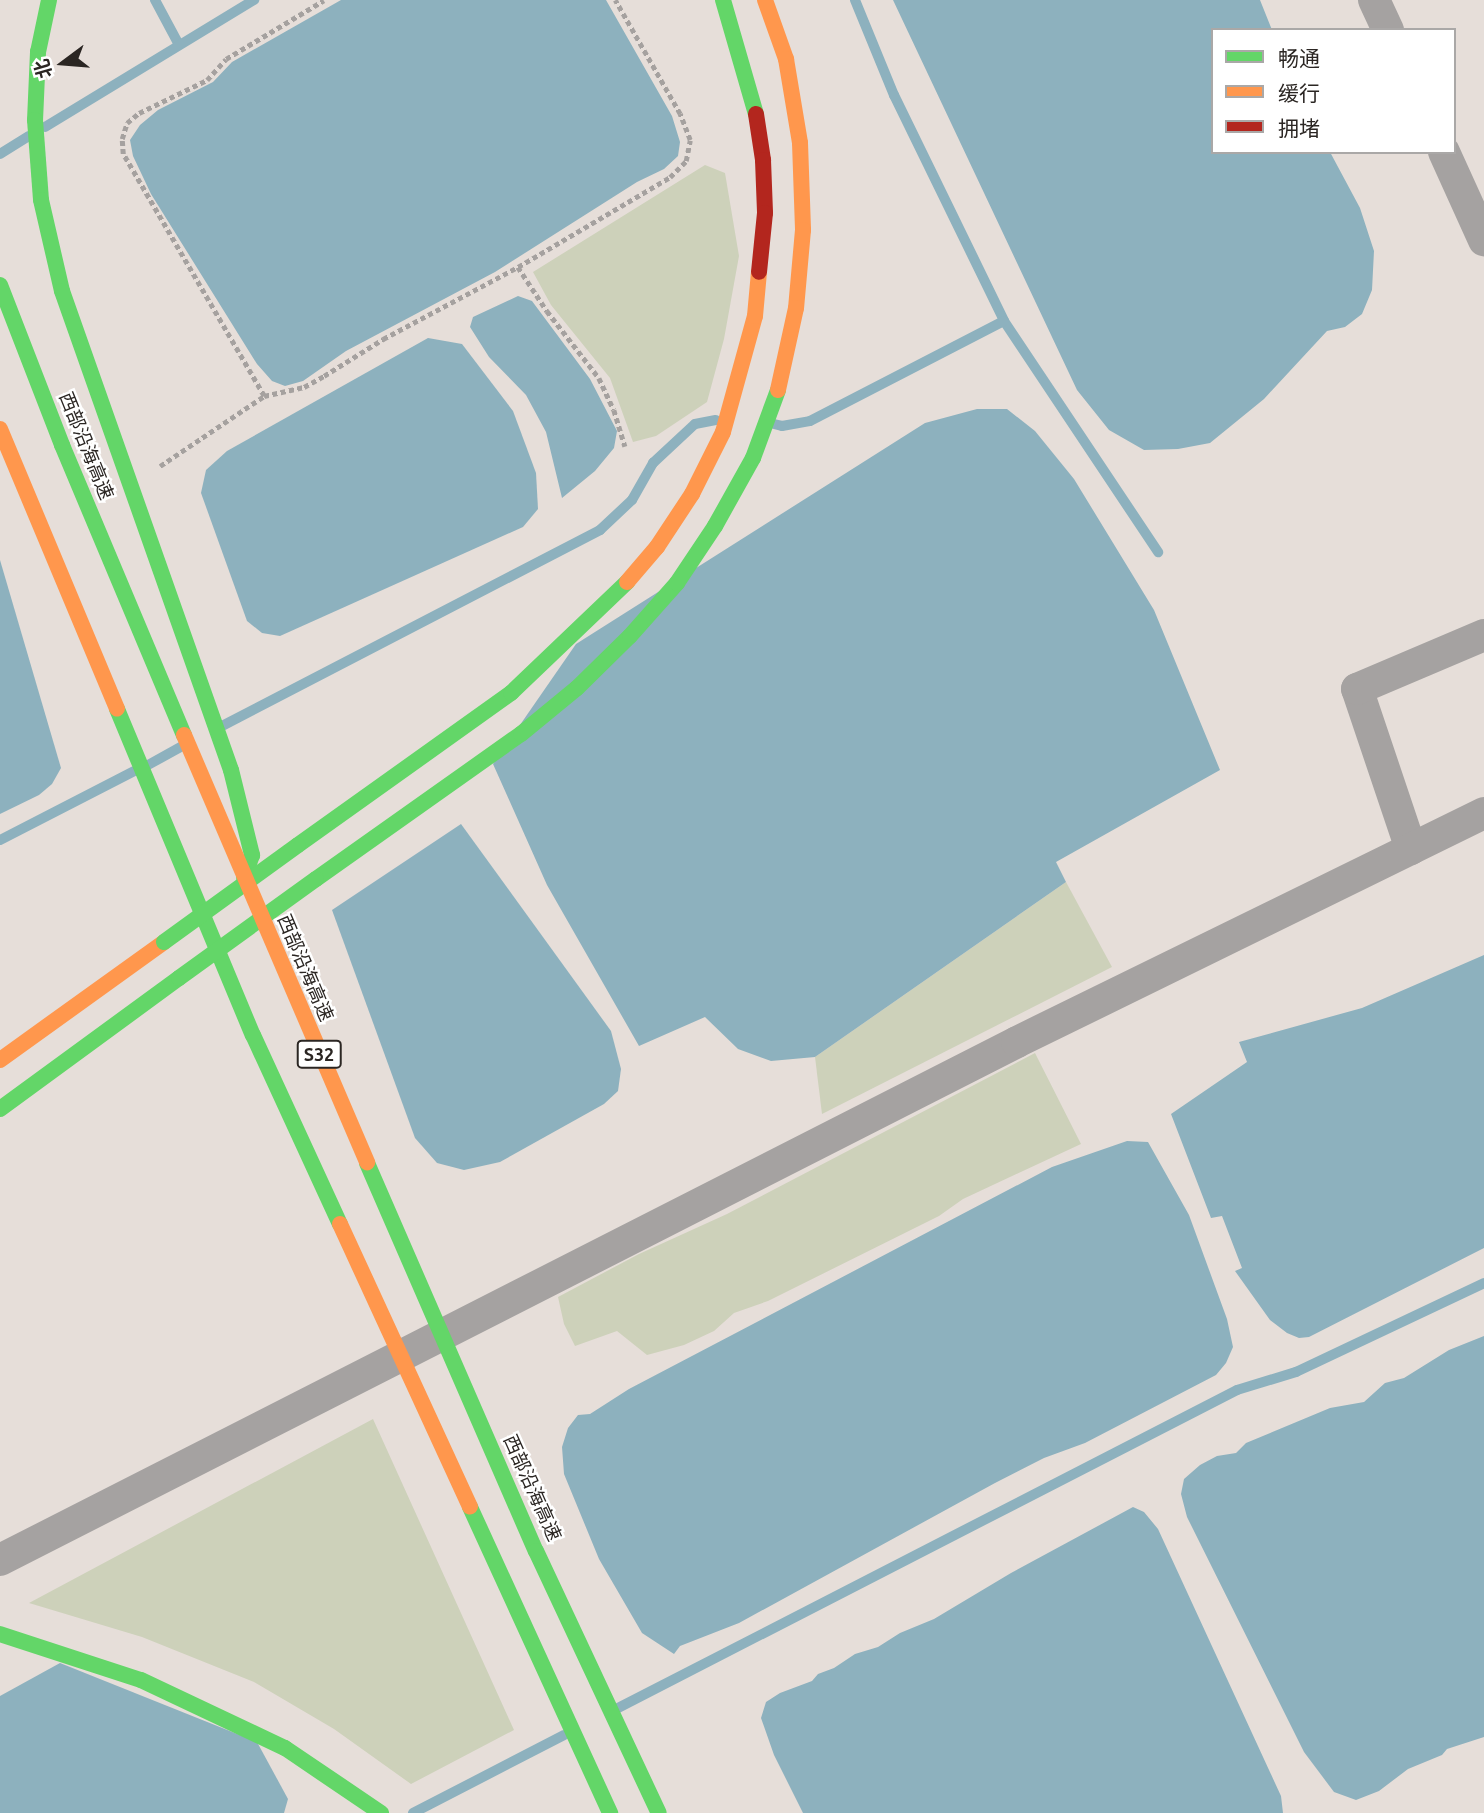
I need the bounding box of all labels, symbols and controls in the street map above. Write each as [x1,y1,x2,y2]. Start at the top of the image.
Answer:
north arrow [28,28,98,98]
legend [1211,28,1456,154]
text: 畅通 [1278,46,1320,70]
text: 北 [30,57,56,81]
text: 缓行 [1278,81,1320,105]
text: 拥堵 [1278,116,1320,140]
street label: 西部沿海高速 [54,389,118,503]
street label: 西部沿海高速 [272,911,338,1025]
road number: S32 [296,1040,342,1069]
street label: 西部沿海高速 [498,1431,566,1545]

